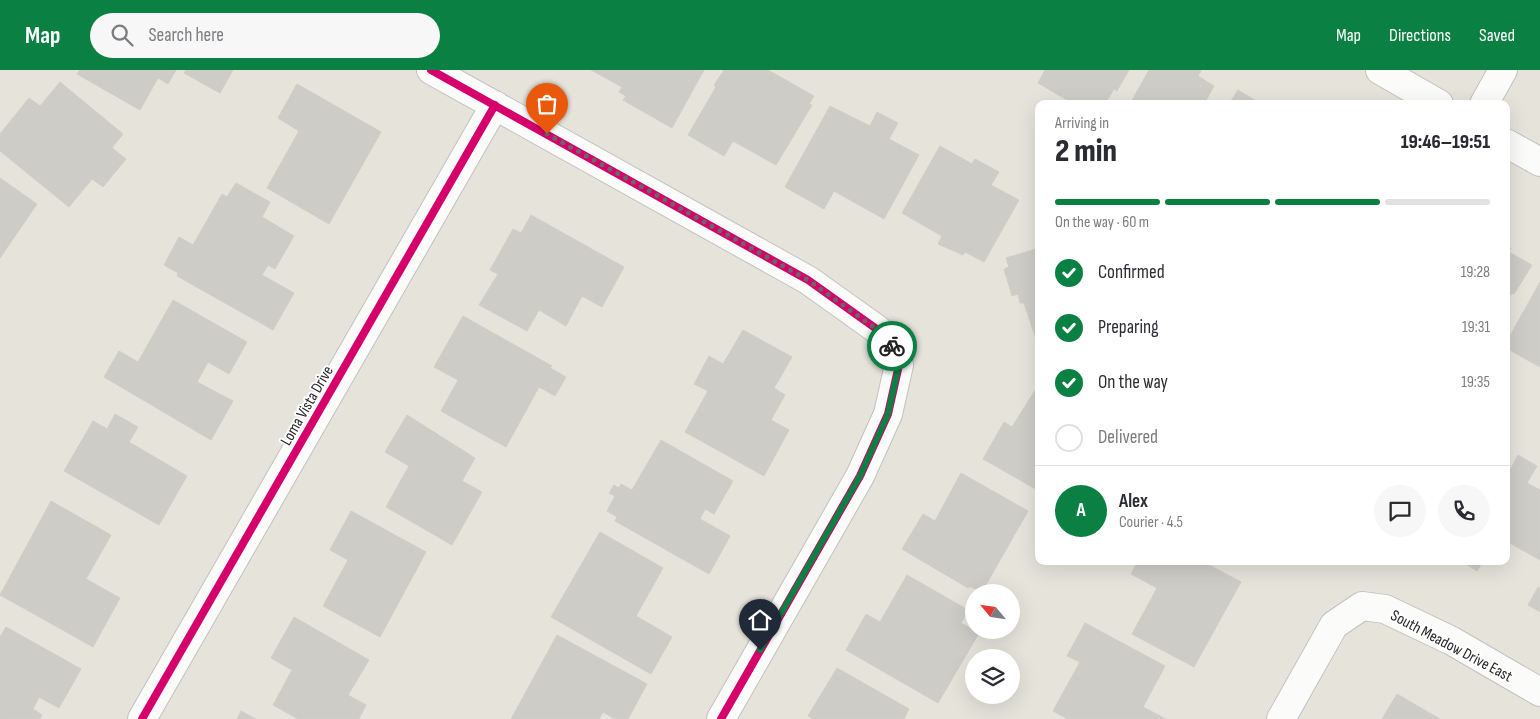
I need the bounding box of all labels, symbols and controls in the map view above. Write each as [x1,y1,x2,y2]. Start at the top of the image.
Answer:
search box [90,13,440,58]
text: Map [25,21,60,50]
icon: search [108,21,136,49]
text: Search here [148,24,224,47]
text: Map [1336,25,1361,46]
text: Directions [1389,25,1451,46]
text: Saved [1479,25,1515,46]
pin [526,83,568,134]
icon: bag [533,90,561,118]
text: Arriving in [1055,114,1109,133]
text: 19:46–19:51 [1401,131,1490,154]
text: 2 min [1055,132,1117,171]
text: On the way · 60 m [1055,213,1149,232]
icon: check [1055,259,1083,287]
text: Confirmed [1098,261,1165,284]
text: 19:28 [1461,263,1490,282]
icon: check [1055,314,1083,342]
text: Preparing [1098,316,1159,339]
text: 19:31 [1462,318,1490,337]
courier [867,321,917,371]
icon: bike [878,332,906,360]
street label: Loma Vista Drive [277,363,338,449]
icon: check [1055,369,1083,397]
text: On the way [1098,371,1168,394]
text: 19:35 [1461,373,1490,392]
text: Delivered [1098,426,1158,449]
button: chat [1374,485,1426,537]
button: phone [1438,485,1490,537]
text: Alex [1119,490,1148,513]
text: A [1076,499,1086,522]
text: Courier · 4.5 [1119,513,1183,532]
north arrow [965,584,1020,639]
map controls [965,584,1020,704]
pin [739,599,781,650]
icon: home [746,606,774,634]
street label: South Meadow Drive East [1387,606,1515,686]
button: layers [965,649,1020,704]

